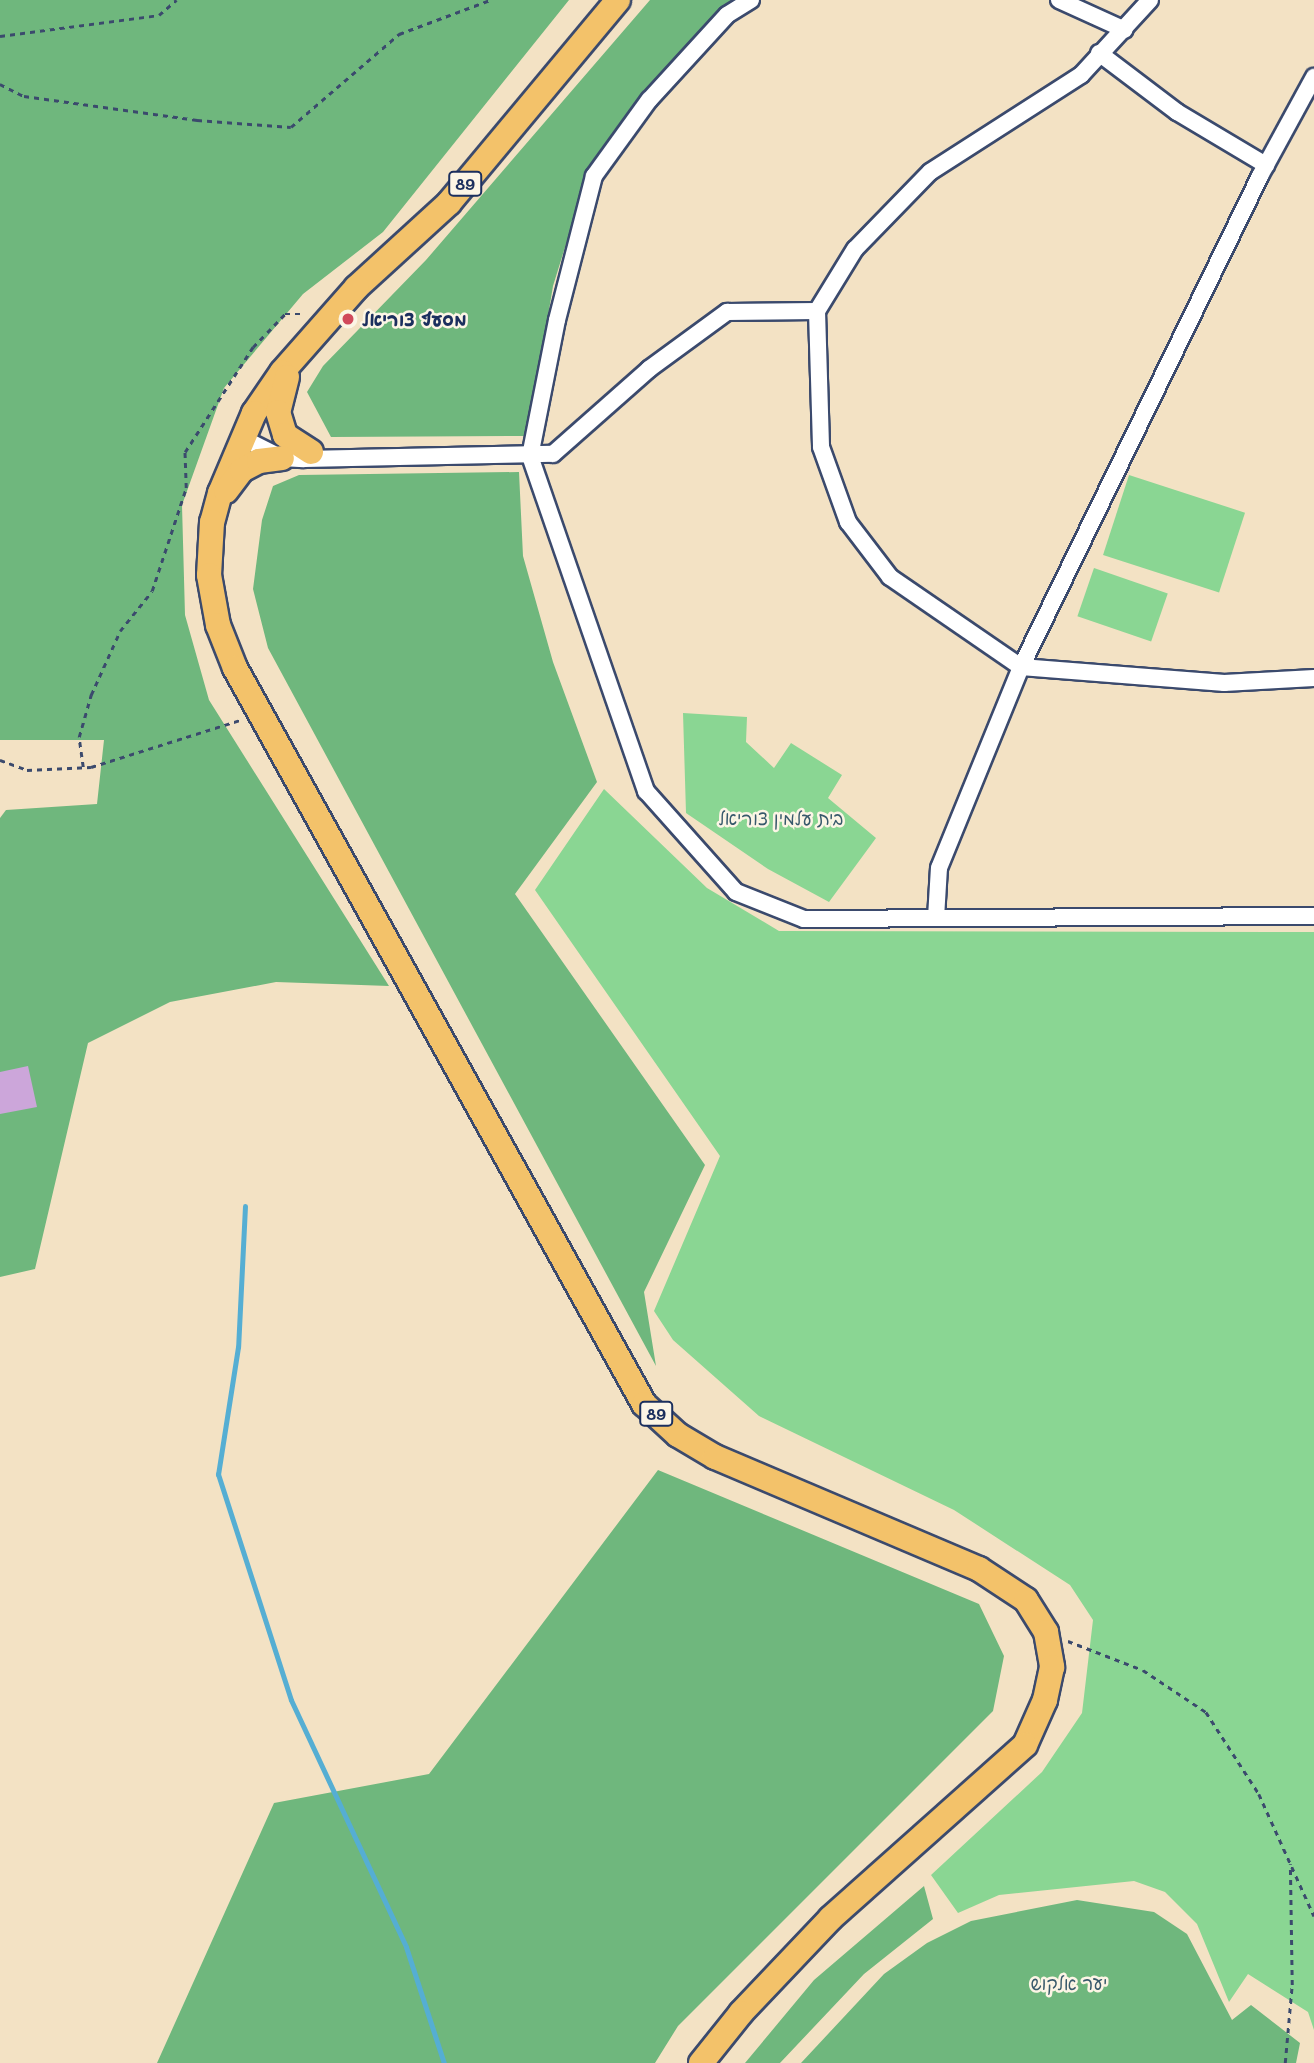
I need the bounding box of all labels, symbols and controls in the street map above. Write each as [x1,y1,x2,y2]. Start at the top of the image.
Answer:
road number: 89 [448,172,482,196]
place label: מסעף צוריאל [362,308,467,330]
marker: מסעף צוריאל [340,311,356,327]
park label: בית עלמין צוריאל [719,807,843,829]
road number: 89 [638,1402,674,1426]
park label: יער אלקוש [1031,1972,1107,1994]

